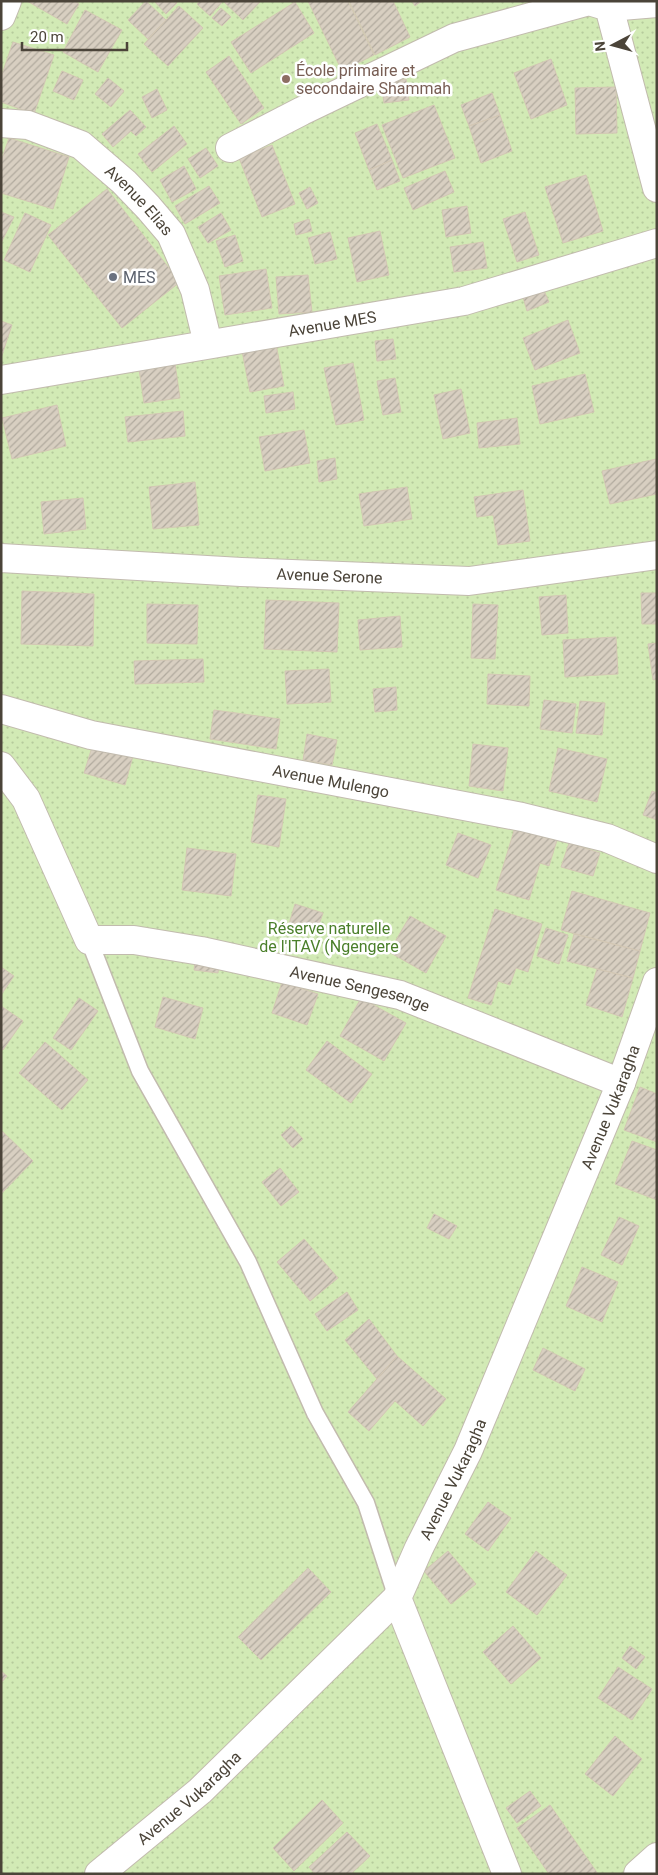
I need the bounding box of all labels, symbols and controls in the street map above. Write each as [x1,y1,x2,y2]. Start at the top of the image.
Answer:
scale bar [22,20,128,52]
north arrow [588,20,638,70]
text: 20 m [30,28,64,46]
text: N [592,41,609,52]
place label: École primaire et secondaire Shammah [296,61,451,98]
marker: École primaire et secondaire Shammah [280,73,292,85]
street label: Avenue Elias [101,161,177,239]
place label: MES [123,268,156,287]
marker: MES [107,271,119,283]
street label: Avenue MES [287,307,378,340]
street label: Avenue Serone [276,564,383,587]
street label: Avenue Mulengo [271,760,391,801]
park label: Réserve naturelle de l'ITAV (Ngengere [259,919,399,956]
street label: Avenue Sengesenge [288,961,433,1015]
street label: Avenue Vukaragha [577,1042,643,1172]
street label: Avenue Vukaragha [415,1416,490,1543]
street label: Avenue Vukaragha [133,1747,245,1848]

